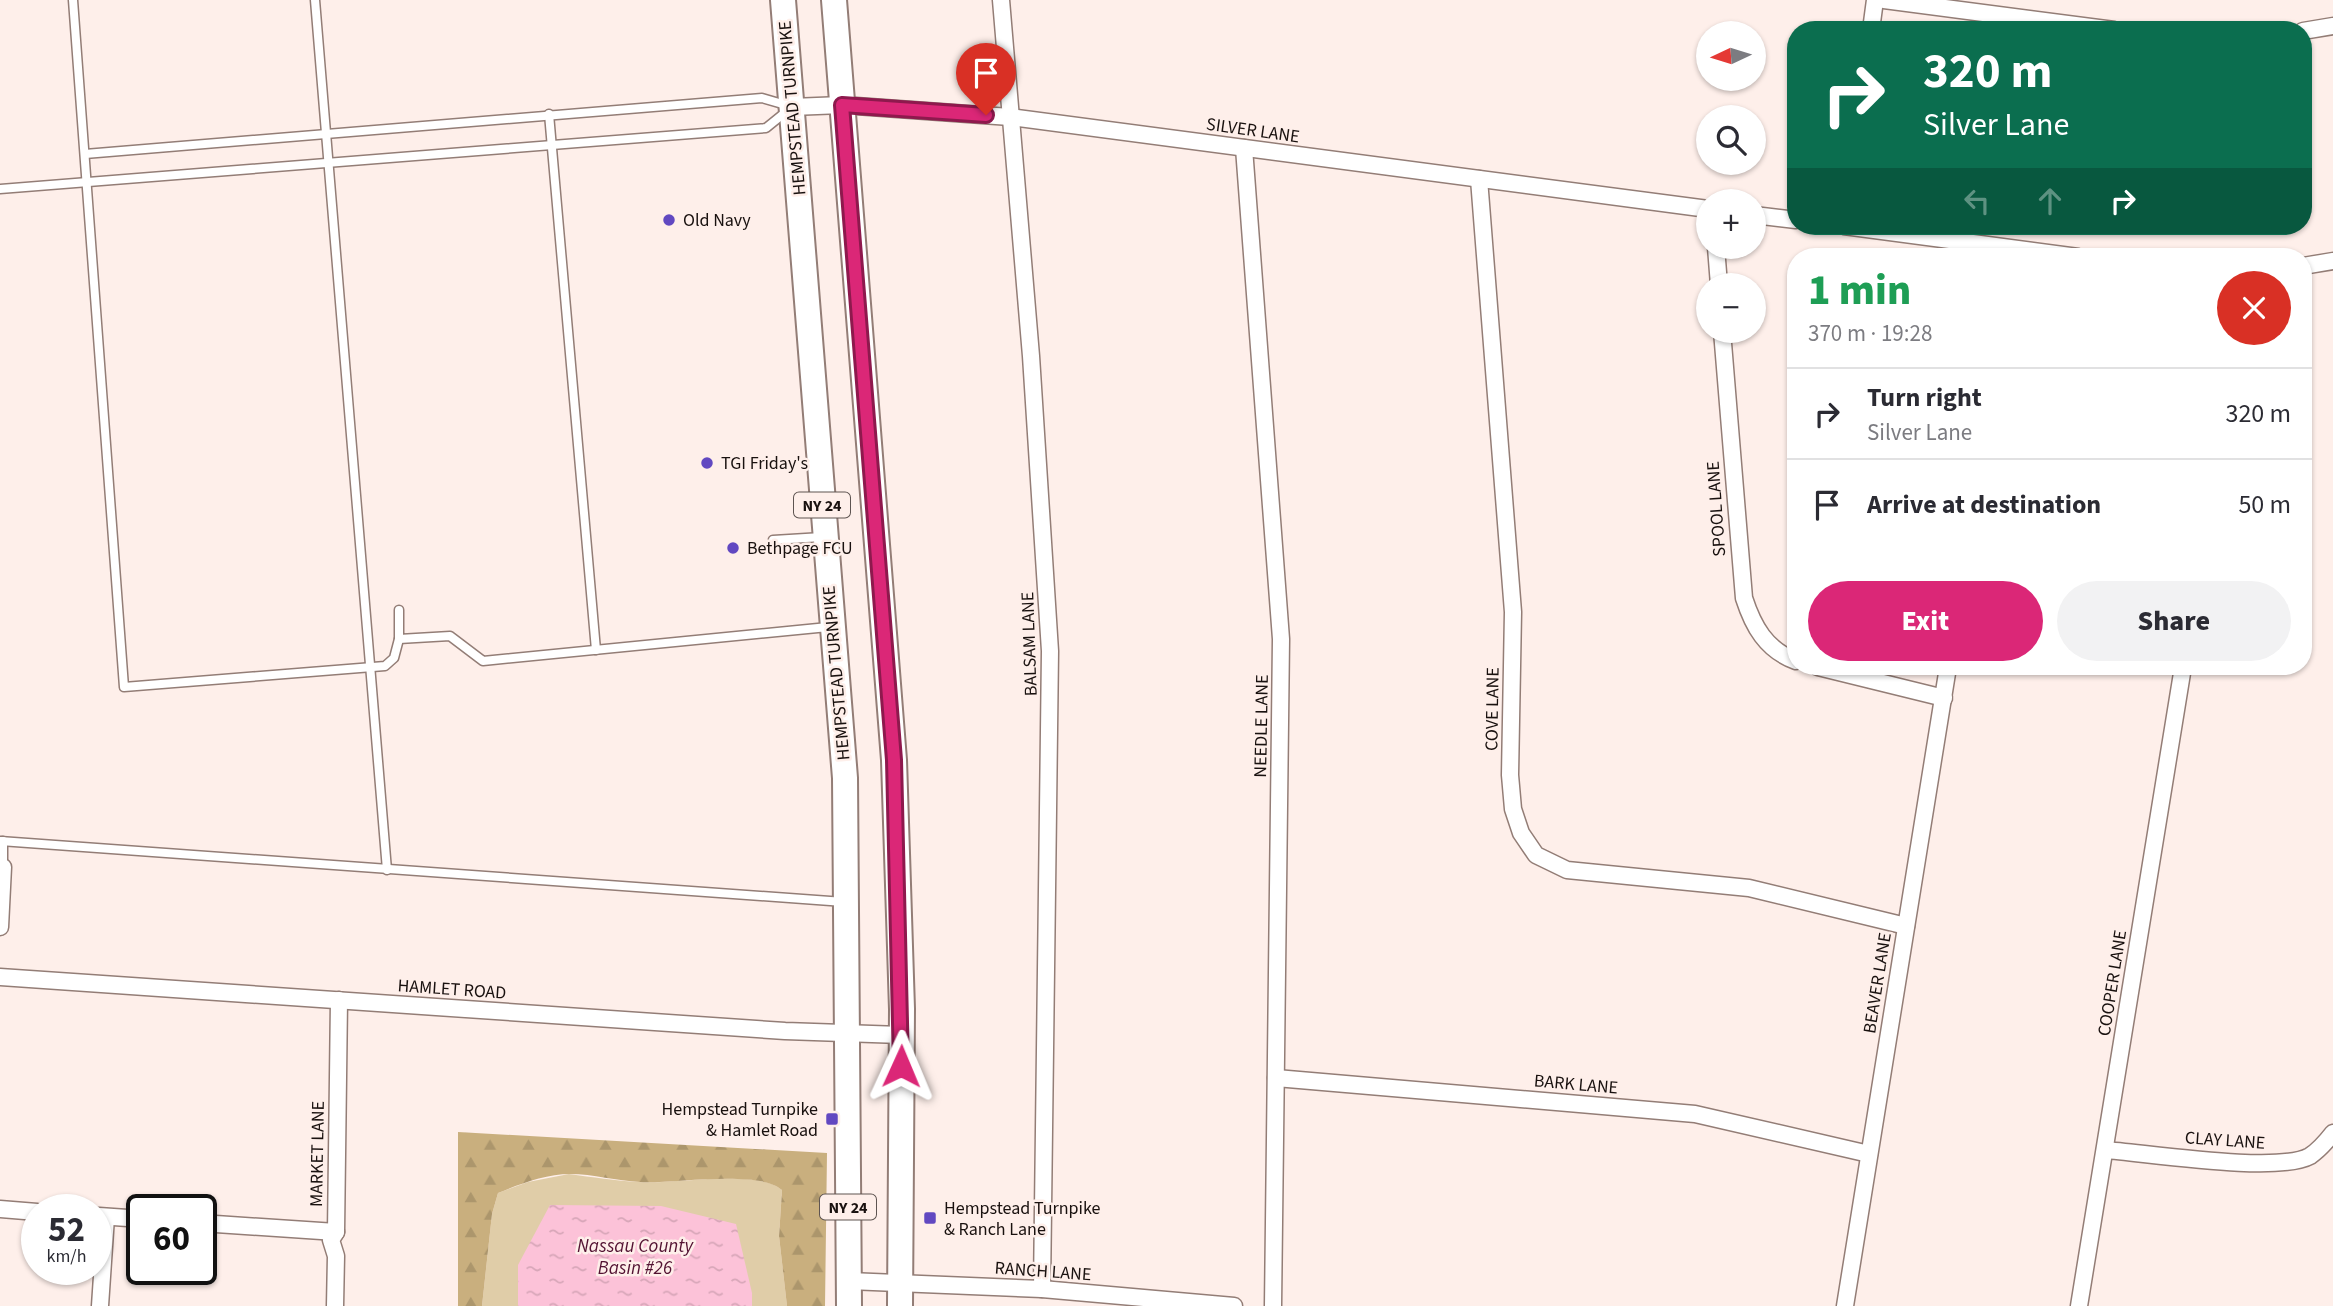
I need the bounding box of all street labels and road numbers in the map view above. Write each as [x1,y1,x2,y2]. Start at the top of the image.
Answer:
street label: HEMPSTEAD TURNPIKE [772,20,813,196]
street label: SILVER LANE [1205,112,1301,149]
street label: SPOOL LANE [1701,460,1732,558]
road number: NY 24 [794,492,850,518]
street label: HEMPSTEAD TURNPIKE [816,585,857,761]
street label: BALSAM LANE [1015,591,1044,697]
street label: COVE LANE [1479,667,1506,751]
street label: NEEDLE LANE [1248,674,1275,778]
street label: COOPER LANE [2092,928,2133,1038]
street label: BEAVER LANE [1857,931,1898,1035]
street label: HAMLET ROAD [397,973,507,1006]
street label: BARK LANE [1533,1068,1619,1101]
street label: MARKET LANE [304,1101,331,1207]
street label: CLAY LANE [2184,1125,2266,1156]
road number: NY 24 [820,1194,876,1219]
street label: RANCH LANE [994,1256,1092,1287]

